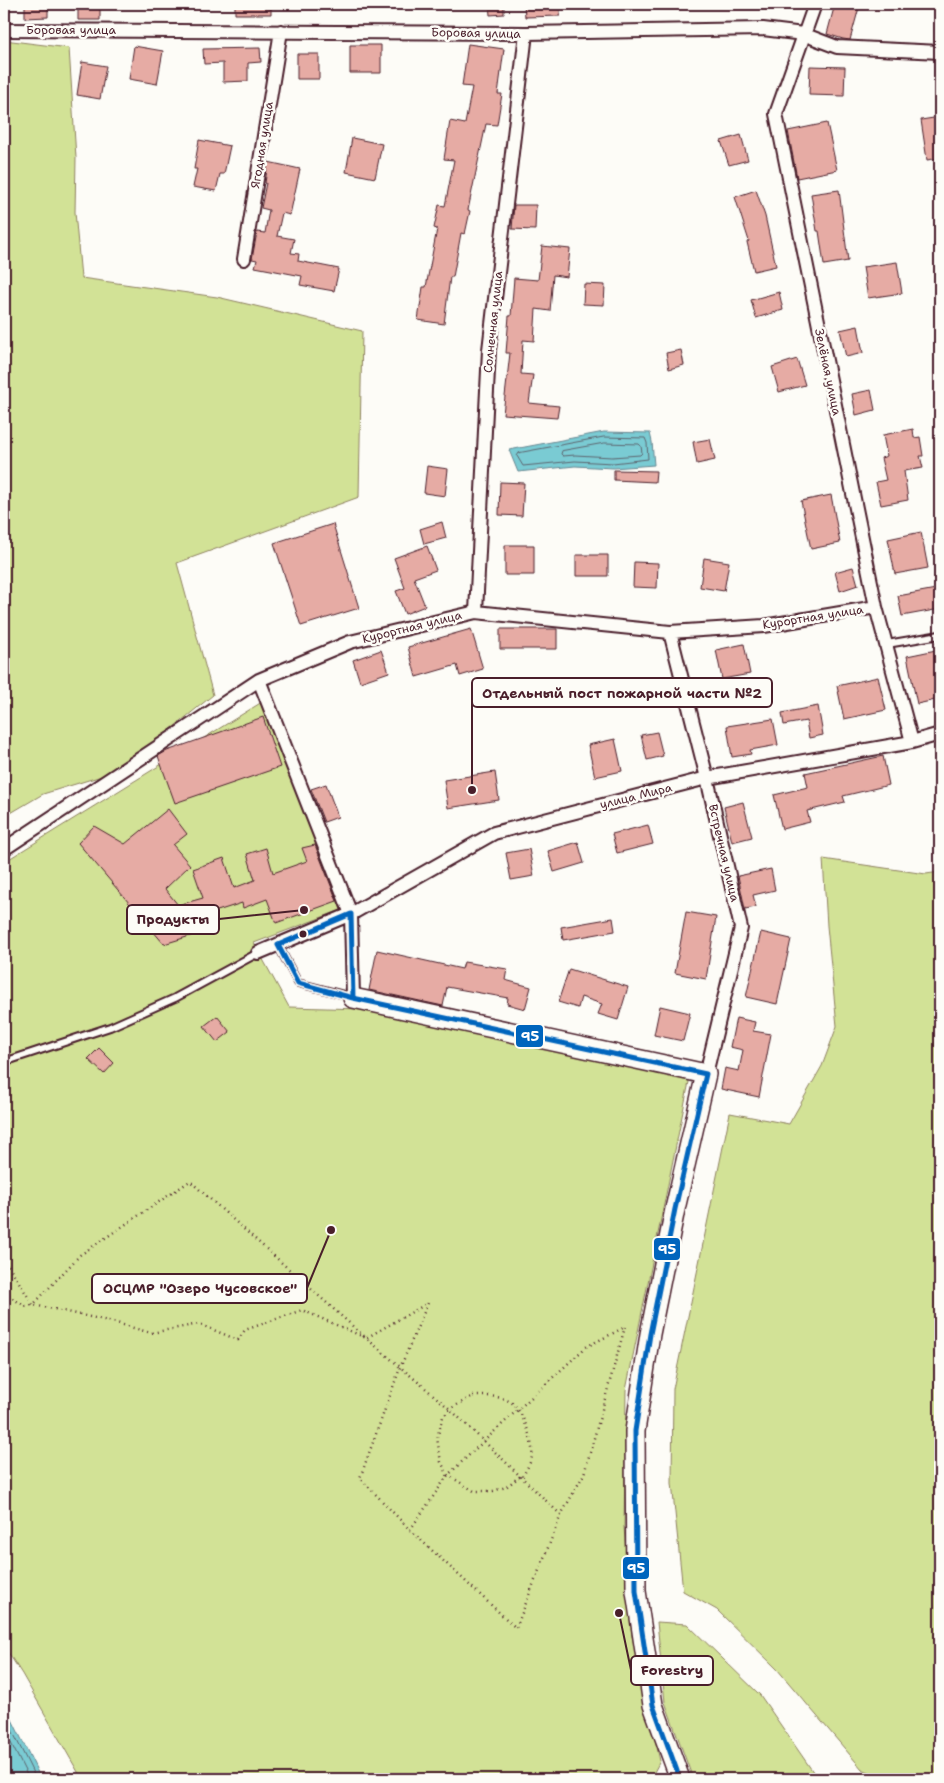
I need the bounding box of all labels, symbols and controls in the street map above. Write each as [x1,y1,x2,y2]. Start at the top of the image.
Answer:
street label: Боровая улица [26,22,116,38]
street label: Боровая улица [431,24,522,42]
street label: Ягодная улица [247,100,277,190]
street label: Солнечная улица [480,270,506,374]
street label: Зелёная улица [811,327,845,418]
street label: Курортная улица [761,601,865,633]
street label: Курортная улица [361,607,464,647]
callout: Отдельный пост пожарной части №2 [472,678,772,707]
text: Отдельный пост пожарной части №2 [482,684,762,702]
street label: улица Мира [598,779,674,813]
street label: Встречная улица [705,803,743,904]
callout: Продукты [127,905,219,934]
text: Продукты [137,910,209,928]
unlabelled marker [298,929,308,939]
line badge: 95 [515,1024,544,1048]
text: 95 [521,1027,540,1045]
line badge: 95 [653,1237,681,1261]
text: 95 [658,1240,677,1258]
callout: ОСЦМР "Озеро Чусовское" [92,1274,307,1303]
text: ОСЦМР "Озеро Чусовское" [103,1279,297,1297]
line badge: 95 [622,1556,650,1580]
text: 95 [627,1559,646,1577]
callout: Forestry [631,1656,713,1685]
text: Forestry [641,1661,703,1679]

